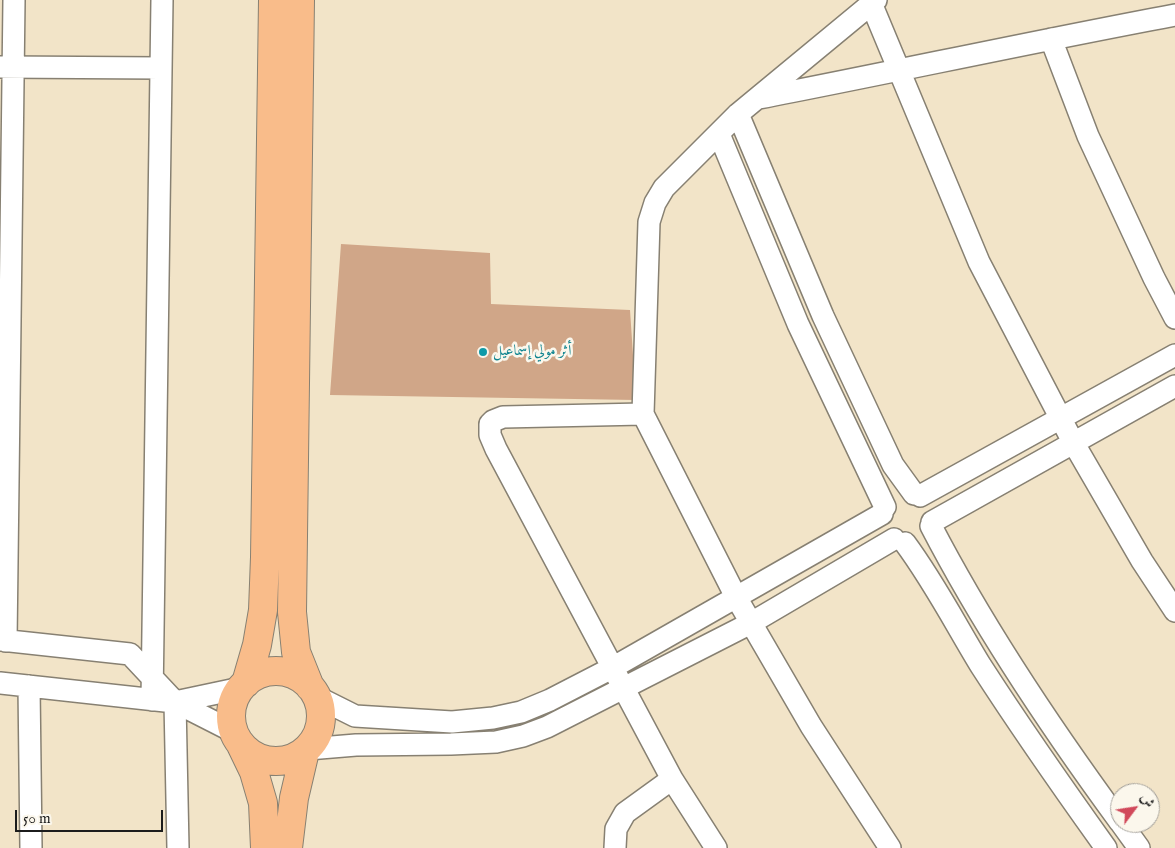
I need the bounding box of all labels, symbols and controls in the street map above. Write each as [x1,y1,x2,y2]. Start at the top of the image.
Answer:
place label: أثر مولي إسماعيل [493,343,572,361]
marker: أثر مولي إسماعيل [477,346,489,358]
north arrow [1110,783,1160,833]
text: ش [1136,790,1158,811]
scale bar [18,800,165,832]
text: 50 m [23,809,51,828]

